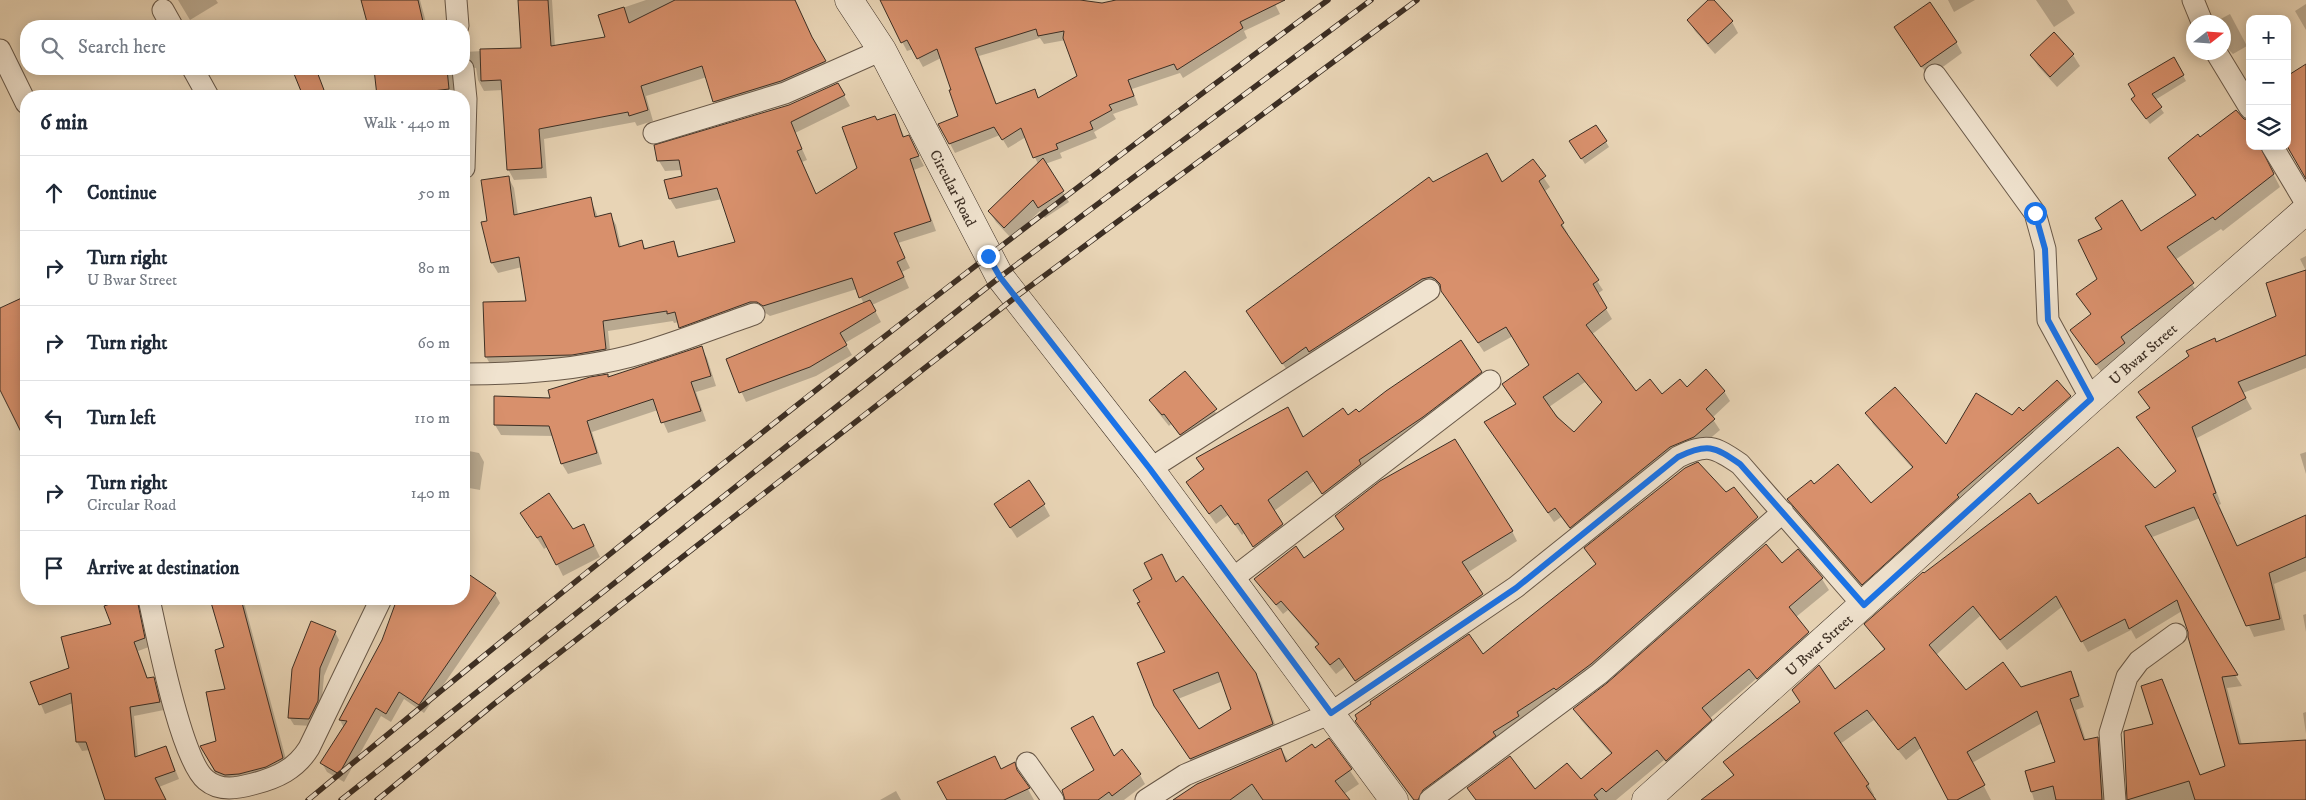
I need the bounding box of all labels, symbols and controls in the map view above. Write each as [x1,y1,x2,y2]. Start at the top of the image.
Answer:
north arrow [2186,15,2231,60]
map controls [2246,15,2291,150]
button: + [2246,15,2291,60]
search box [20,20,470,75]
icon: search [38,34,66,62]
text: Search here [78,36,166,59]
button: − [2246,60,2291,105]
button: layers [2246,105,2291,150]
text: 6 min [40,110,88,136]
text: Walk · 440 m [364,113,450,133]
street label: Circular Road [925,147,980,230]
icon: ahead [40,179,68,207]
text: Continue [87,182,157,205]
text: 50 m [418,183,450,203]
route start [2024,202,2047,225]
route end [977,245,1000,268]
text: Turn right [87,247,167,270]
icon: right [40,254,68,282]
text: 80 m [418,258,450,278]
text: U Bwar Street [87,270,177,290]
street label: U Bwar Street [2105,319,2182,389]
icon: right [40,329,68,357]
text: Turn right [87,332,167,355]
text: 60 m [418,333,450,353]
icon: left [40,404,68,432]
text: Turn left [87,407,156,430]
text: 110 m [414,408,450,428]
text: Turn right [87,472,167,495]
icon: right [40,479,68,507]
text: 140 m [411,483,450,503]
text: Circular Road [87,495,176,515]
icon: arrive [40,554,68,582]
text: Arrive at destination [87,557,239,580]
street label: U Bwar Street [1782,610,1857,681]

